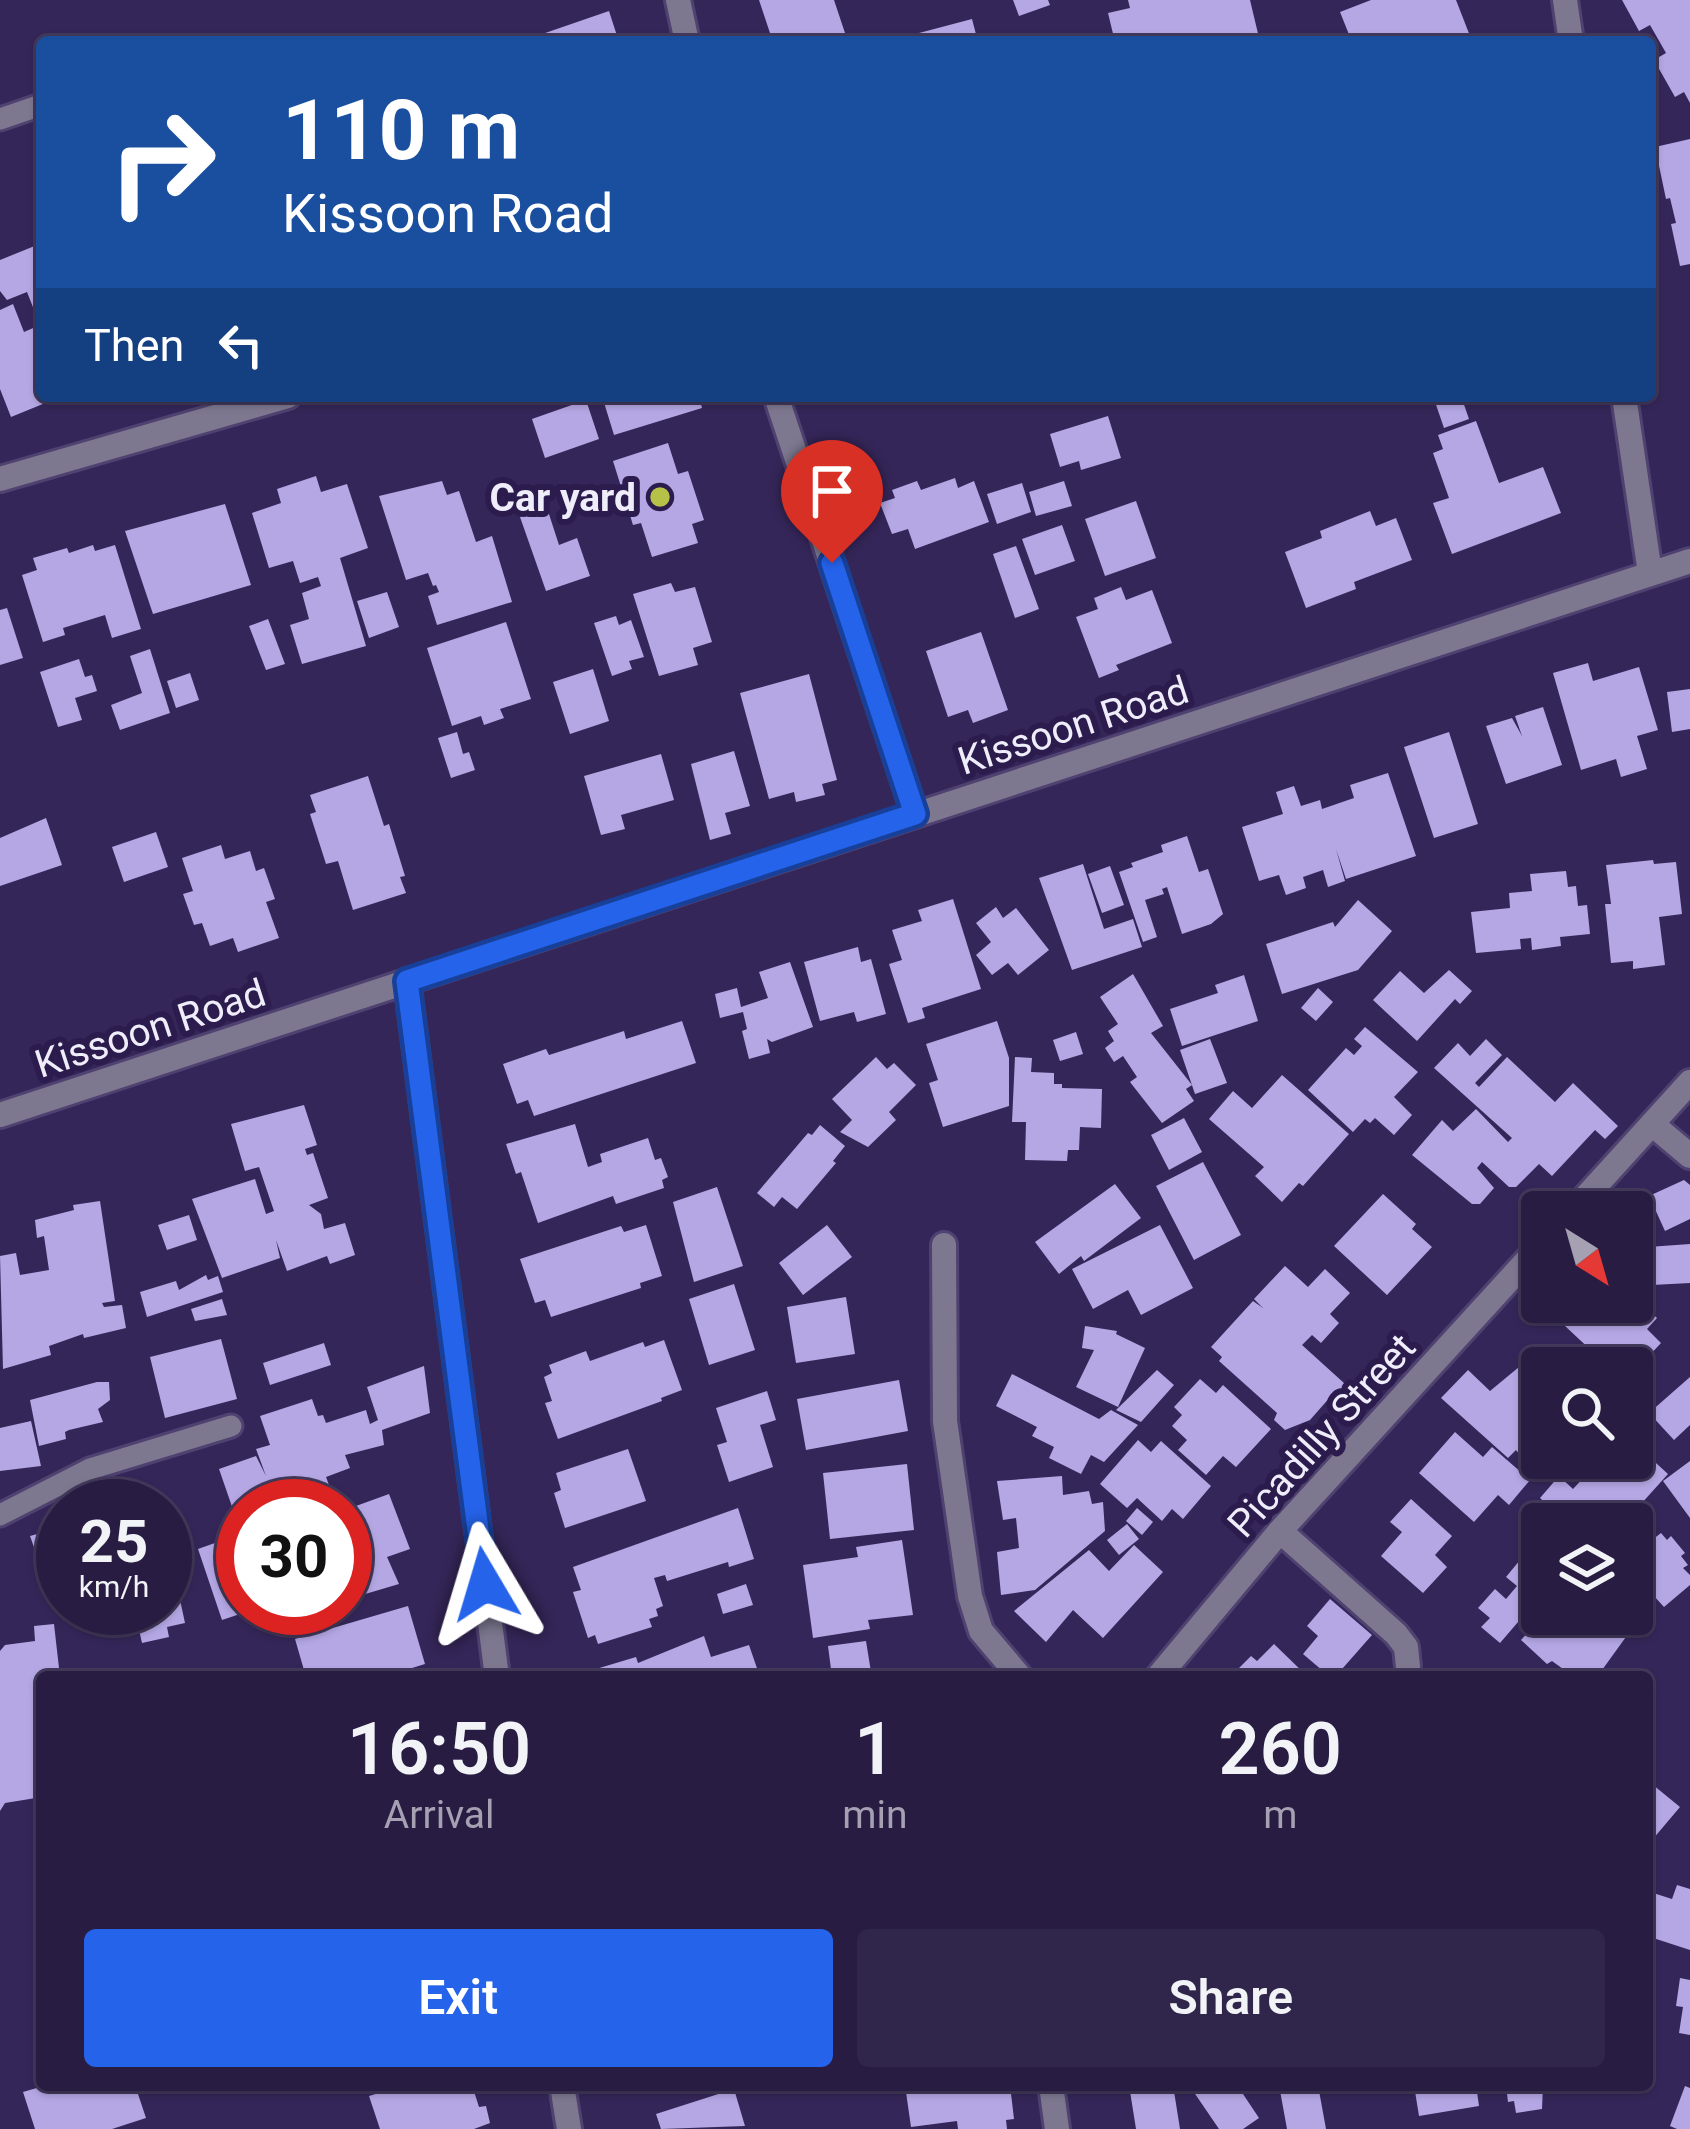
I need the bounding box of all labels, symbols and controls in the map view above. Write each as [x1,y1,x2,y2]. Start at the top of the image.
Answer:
text: 110 m [282,81,520,180]
icon: right [84,84,240,240]
text: Kissoon Road [282,182,613,245]
icon: left [208,312,274,378]
text: Then [84,319,184,372]
pin [781,440,883,563]
icon: arrive [799,458,865,524]
place label: Car yard [490,475,636,521]
marker: Car yard [647,484,673,510]
street label: Kissoon Road [952,667,1194,785]
street label: Kissoon Road [29,970,271,1088]
north arrow [1521,1191,1653,1323]
map controls [1521,1191,1653,1635]
street label: Picadilly Street [1219,1325,1425,1547]
button: search [1521,1347,1653,1479]
speed limit sign: 30 [216,1479,372,1635]
button: layers [1521,1503,1653,1635]
text: 25 [80,1506,148,1577]
position arrow [422,1521,548,1647]
text: km/h [79,1569,149,1604]
text: 16:50 [347,1707,531,1792]
text: 1 [854,1707,895,1792]
text: 260 [1219,1707,1342,1792]
text: Arrival [384,1792,494,1838]
text: min [842,1792,907,1838]
text: m [1263,1792,1297,1838]
button: Exit [84,1929,833,2067]
button: Share [857,1929,1605,2067]

